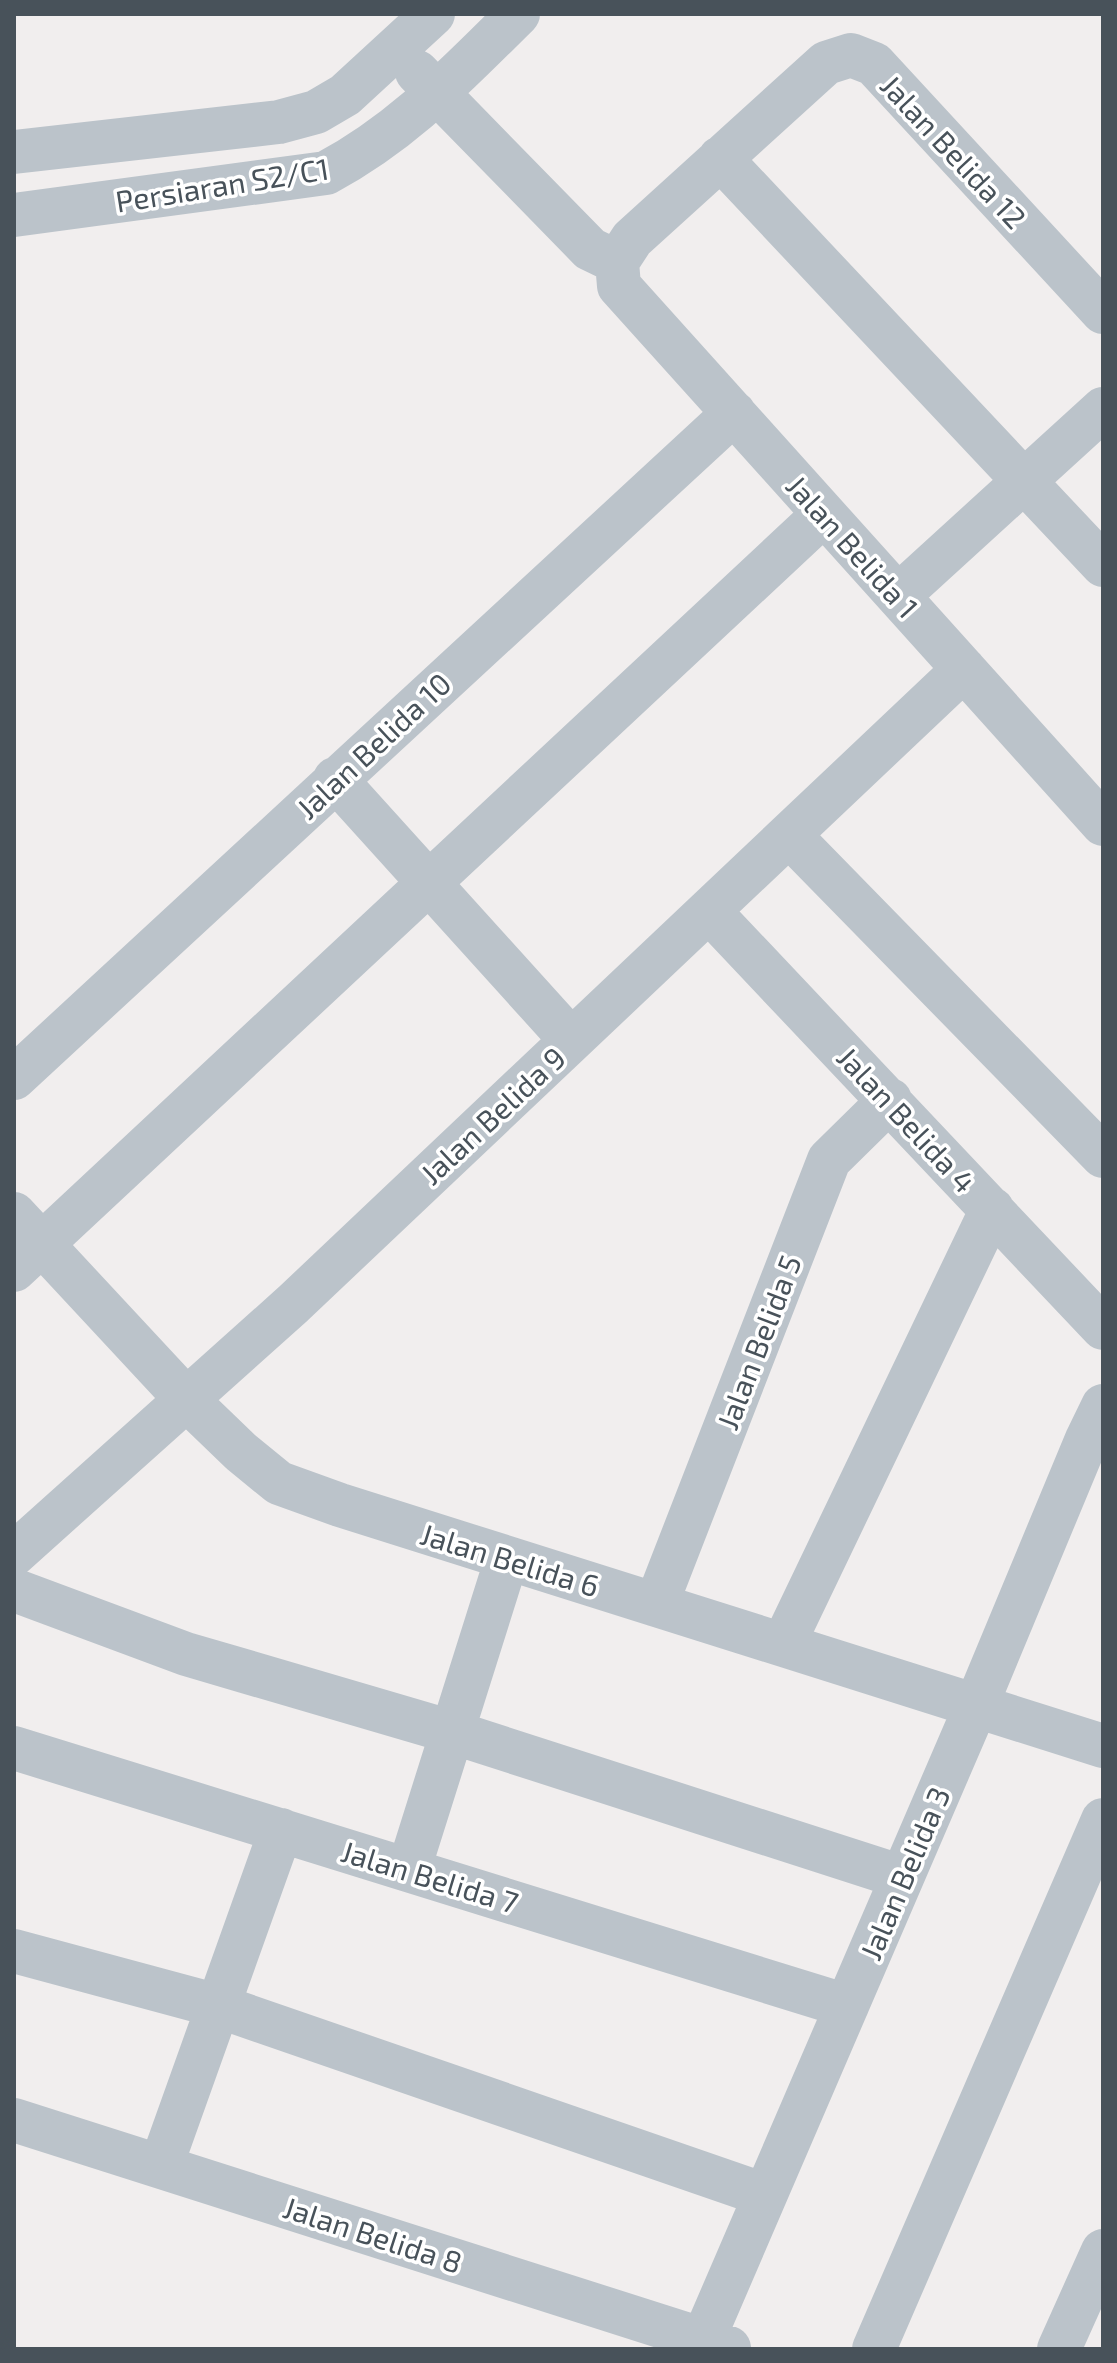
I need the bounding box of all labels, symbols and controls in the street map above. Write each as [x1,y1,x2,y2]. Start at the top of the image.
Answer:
street label: Jalan Belida 12 [874,67,1034,235]
street label: Persiaran S2/C1 [113,149,331,219]
street label: Jalan Belida 1 [780,467,926,625]
street label: Jalan Belida 10 [288,664,458,826]
street label: Jalan Belida 9 [412,1039,572,1191]
street label: Jalan Belida 4 [830,1039,984,1199]
street label: Jalan Belida 5 [708,1250,808,1434]
street label: Jalan Belida 6 [416,1515,604,1603]
street label: Jalan Belida 3 [851,1781,957,1965]
street label: Jalan Belida 7 [337,1832,523,1920]
street label: Jalan Belida 8 [279,2188,467,2280]

